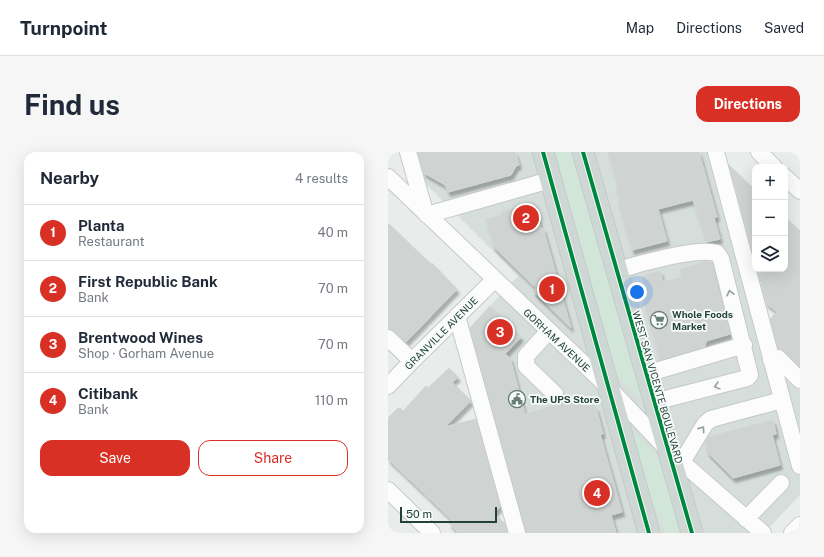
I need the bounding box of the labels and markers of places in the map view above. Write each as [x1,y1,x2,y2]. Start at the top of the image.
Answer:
pin: 2 [513,203,539,233]
pin: 1 [539,274,565,304]
place label: Whole Foods Market [672,308,733,332]
supermarket icon: Whole Foods Market [649,310,669,330]
pin: 3 [487,317,513,347]
public building icon: The UPS Store [507,389,527,409]
place label: The UPS Store [530,393,600,405]
pin: 4 [584,478,610,508]

